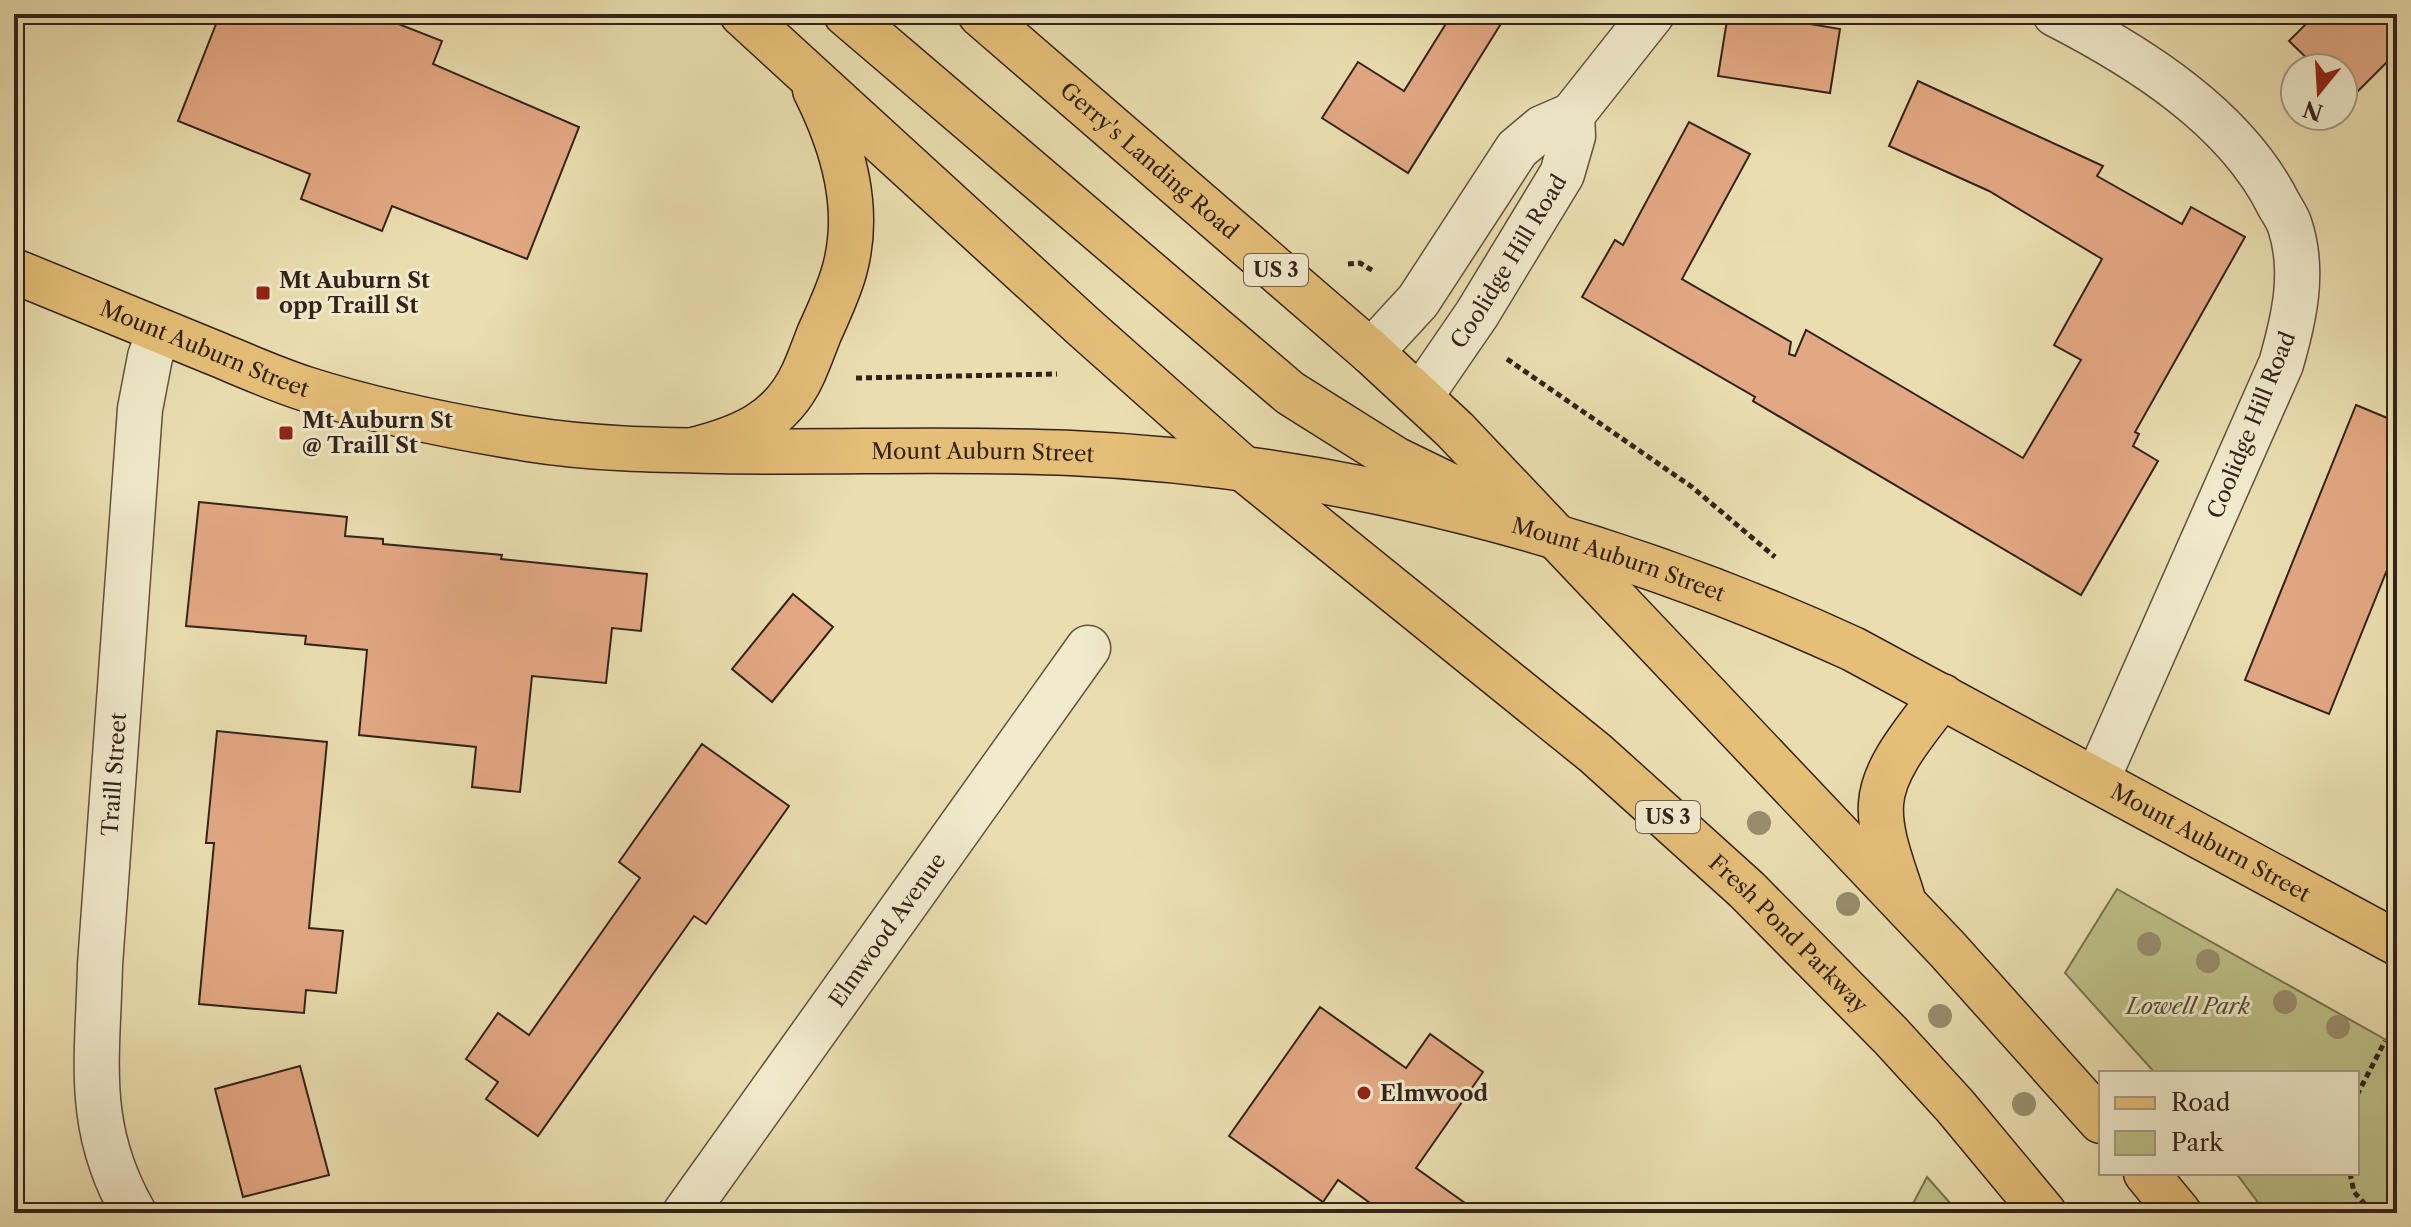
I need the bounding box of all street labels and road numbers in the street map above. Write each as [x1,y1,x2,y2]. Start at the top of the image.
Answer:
street label: Gerry's Landing Road [1055,77,1244,245]
street label: Coolidge Hill Road [1445,170,1573,354]
road number: US 3 [1244,254,1308,286]
street label: Mount Auburn Street [96,295,313,403]
street label: Coolidge Hill Road [2202,328,2301,523]
street label: Mount Auburn Street [871,438,1095,468]
street label: Mount Auburn Street [1509,512,1729,608]
street label: Traill Street [96,711,132,837]
street label: Mount Auburn Street [2106,778,2315,908]
road number: US 3 [1636,801,1700,833]
street label: Elmwood Avenue [823,848,952,1012]
street label: Fresh Pond Parkway [1703,849,1874,1019]

